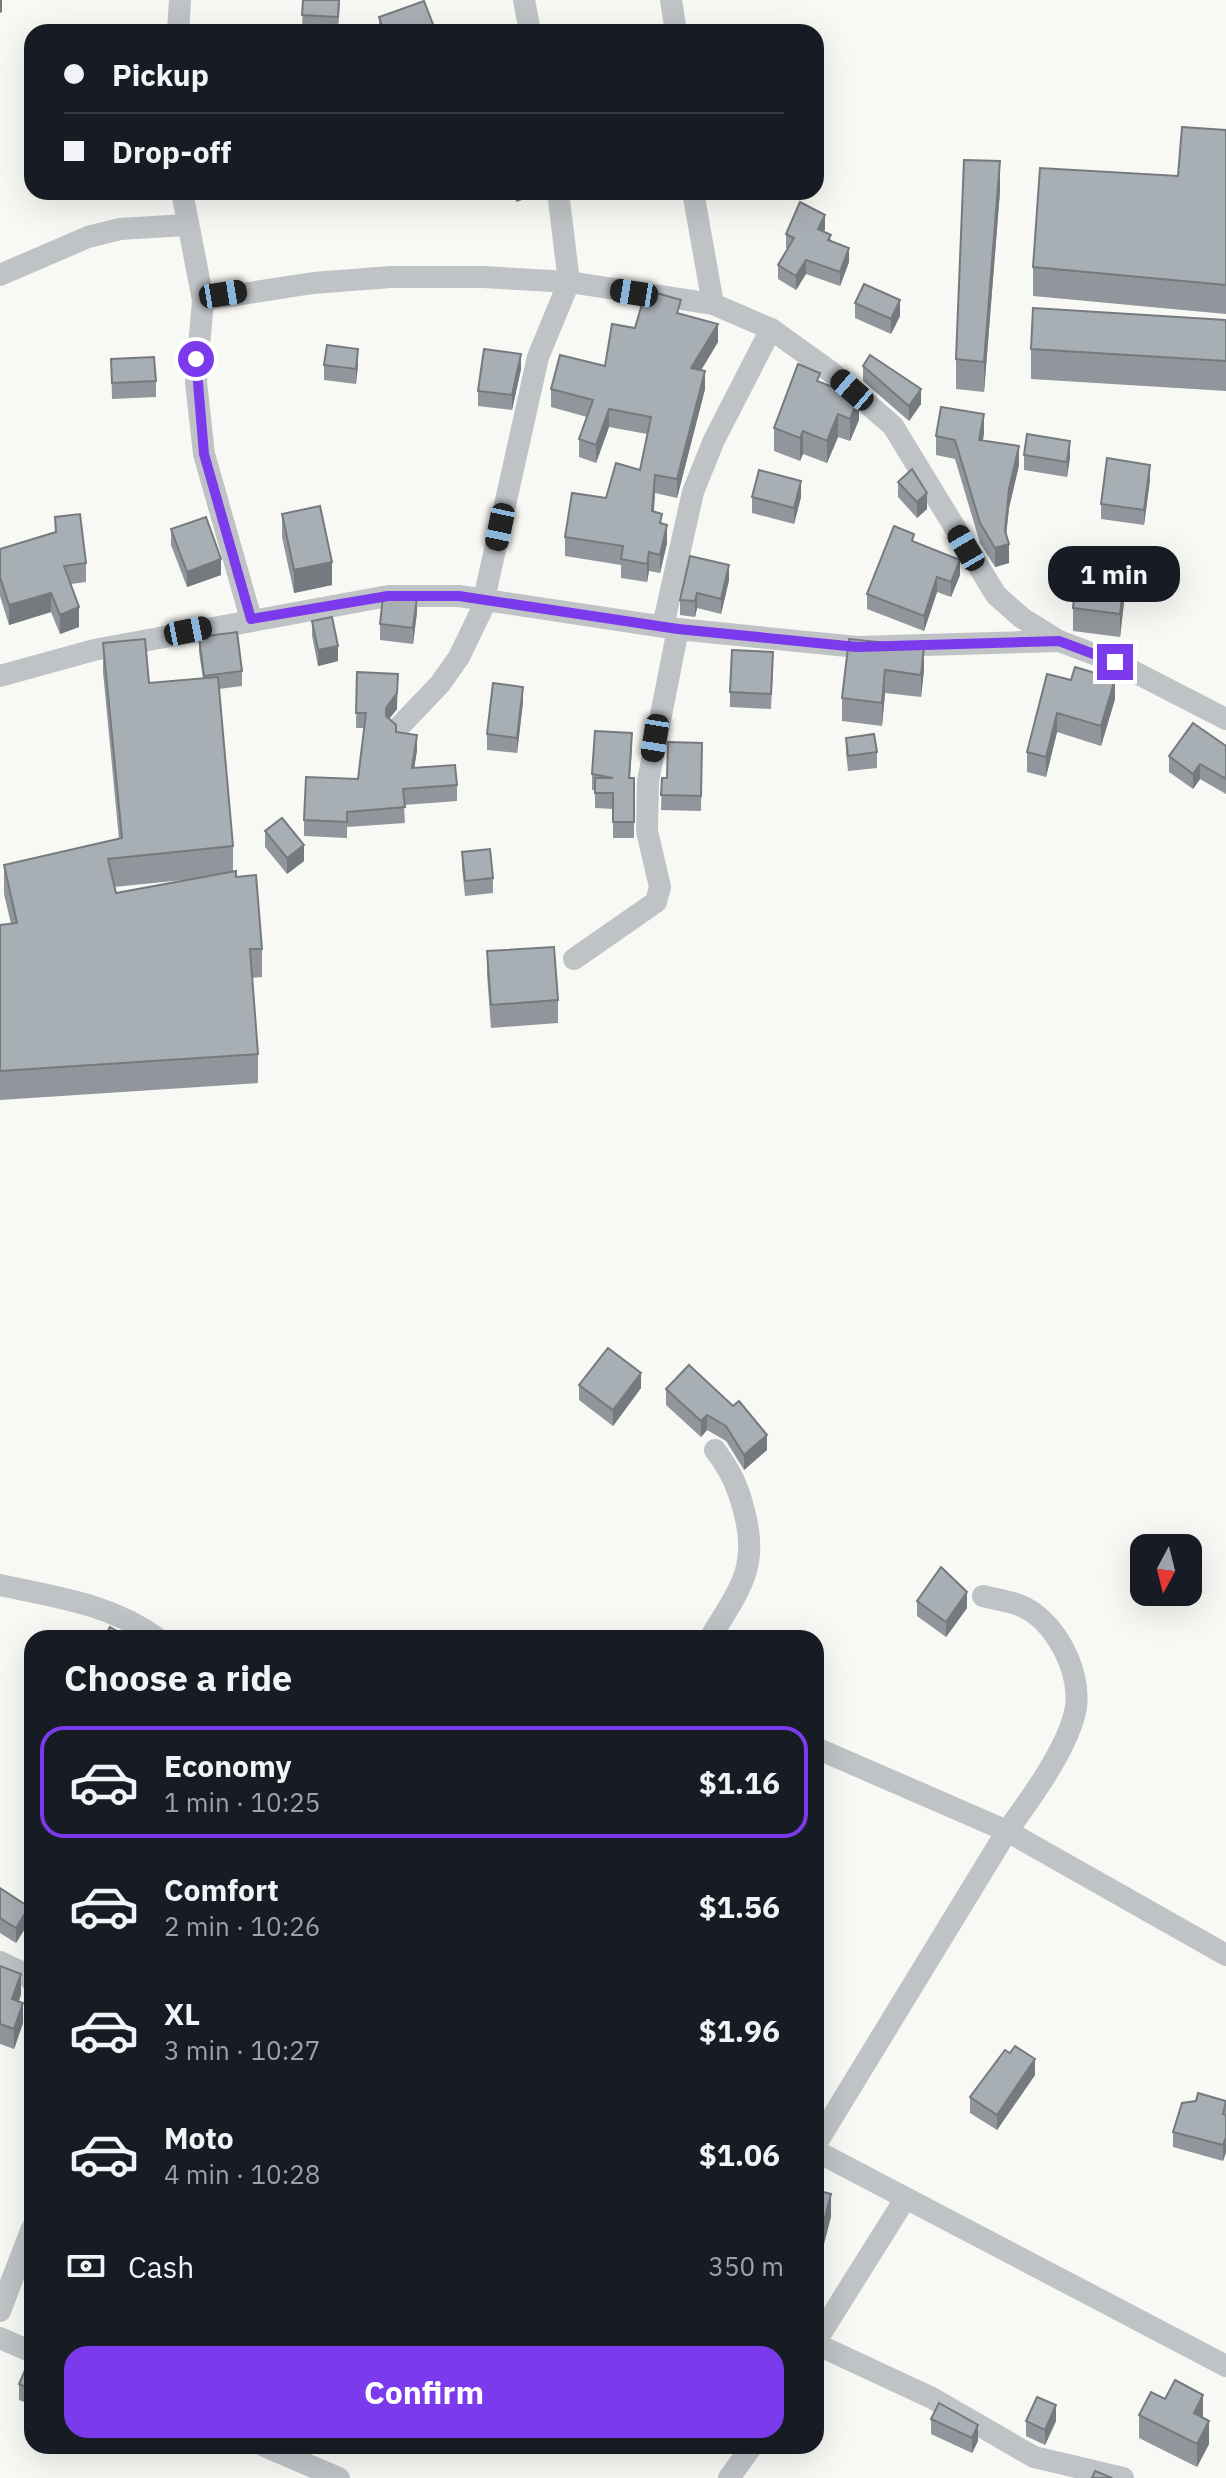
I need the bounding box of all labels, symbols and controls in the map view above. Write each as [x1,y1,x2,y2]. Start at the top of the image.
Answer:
text: Pickup [112,55,209,94]
text: Drop-off [112,132,231,171]
car [608,277,660,309]
car [197,278,249,310]
route start [178,341,214,377]
car [826,365,878,415]
car [483,501,517,553]
car [944,521,988,575]
callout: 1 min [1049,546,1181,602]
text: 1 min [1080,557,1148,591]
car [162,615,214,647]
route end [1097,644,1133,680]
car [639,712,671,764]
north arrow [1130,1534,1202,1606]
map controls [1130,1534,1202,1606]
text: Choose a ride [64,1654,292,1701]
icon: car [68,1746,140,1818]
text: Economy [164,1746,292,1785]
text: $1.16 [699,1763,780,1802]
text: 1 min · 10:25 [164,1785,320,1819]
icon: car [68,1870,140,1942]
text: Comfort [164,1870,279,1909]
text: $1.56 [699,1887,780,1926]
text: 2 min · 10:26 [164,1909,320,1943]
icon: car [68,1994,140,2066]
text: XL [164,1994,200,2033]
text: $1.96 [699,2011,780,2050]
text: 3 min · 10:27 [164,2033,320,2067]
icon: car [68,2118,140,2190]
text: Moto [164,2118,234,2157]
text: $1.06 [699,2135,780,2174]
text: 4 min · 10:28 [164,2157,320,2191]
icon: cash [64,2244,108,2288]
text: Cash [128,2247,194,2286]
text: 350 m [708,2249,784,2283]
button: Confirm [64,2346,784,2438]

